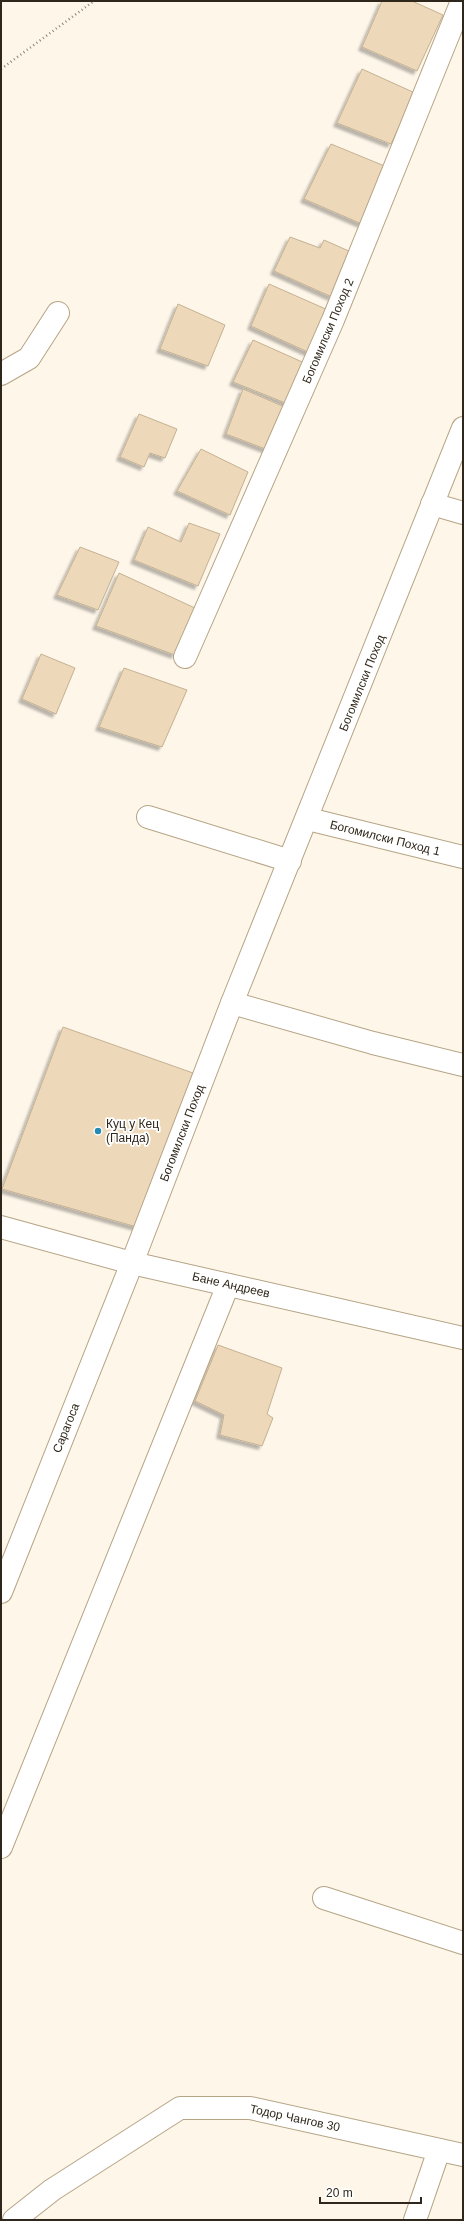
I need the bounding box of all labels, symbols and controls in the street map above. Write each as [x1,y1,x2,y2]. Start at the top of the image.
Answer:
street label: Богомилски Поход 2 [299,276,357,386]
street label: Богомилски Поход [336,633,388,733]
street label: Богомилски Поход 1 [328,818,442,859]
street label: Богомилски Поход [157,1082,207,1184]
place label: Куц у Кец (Панда) [106,1117,159,1145]
marker: Куц у Кец (Панда) [93,1126,103,1136]
street label: Бане Андреев [191,1269,271,1301]
street label: Сарагоса [50,1401,82,1455]
street label: Тодор Чангов 30 [249,2102,342,2134]
scale bar [320,2179,421,2205]
text: 20 m [326,2186,353,2200]

